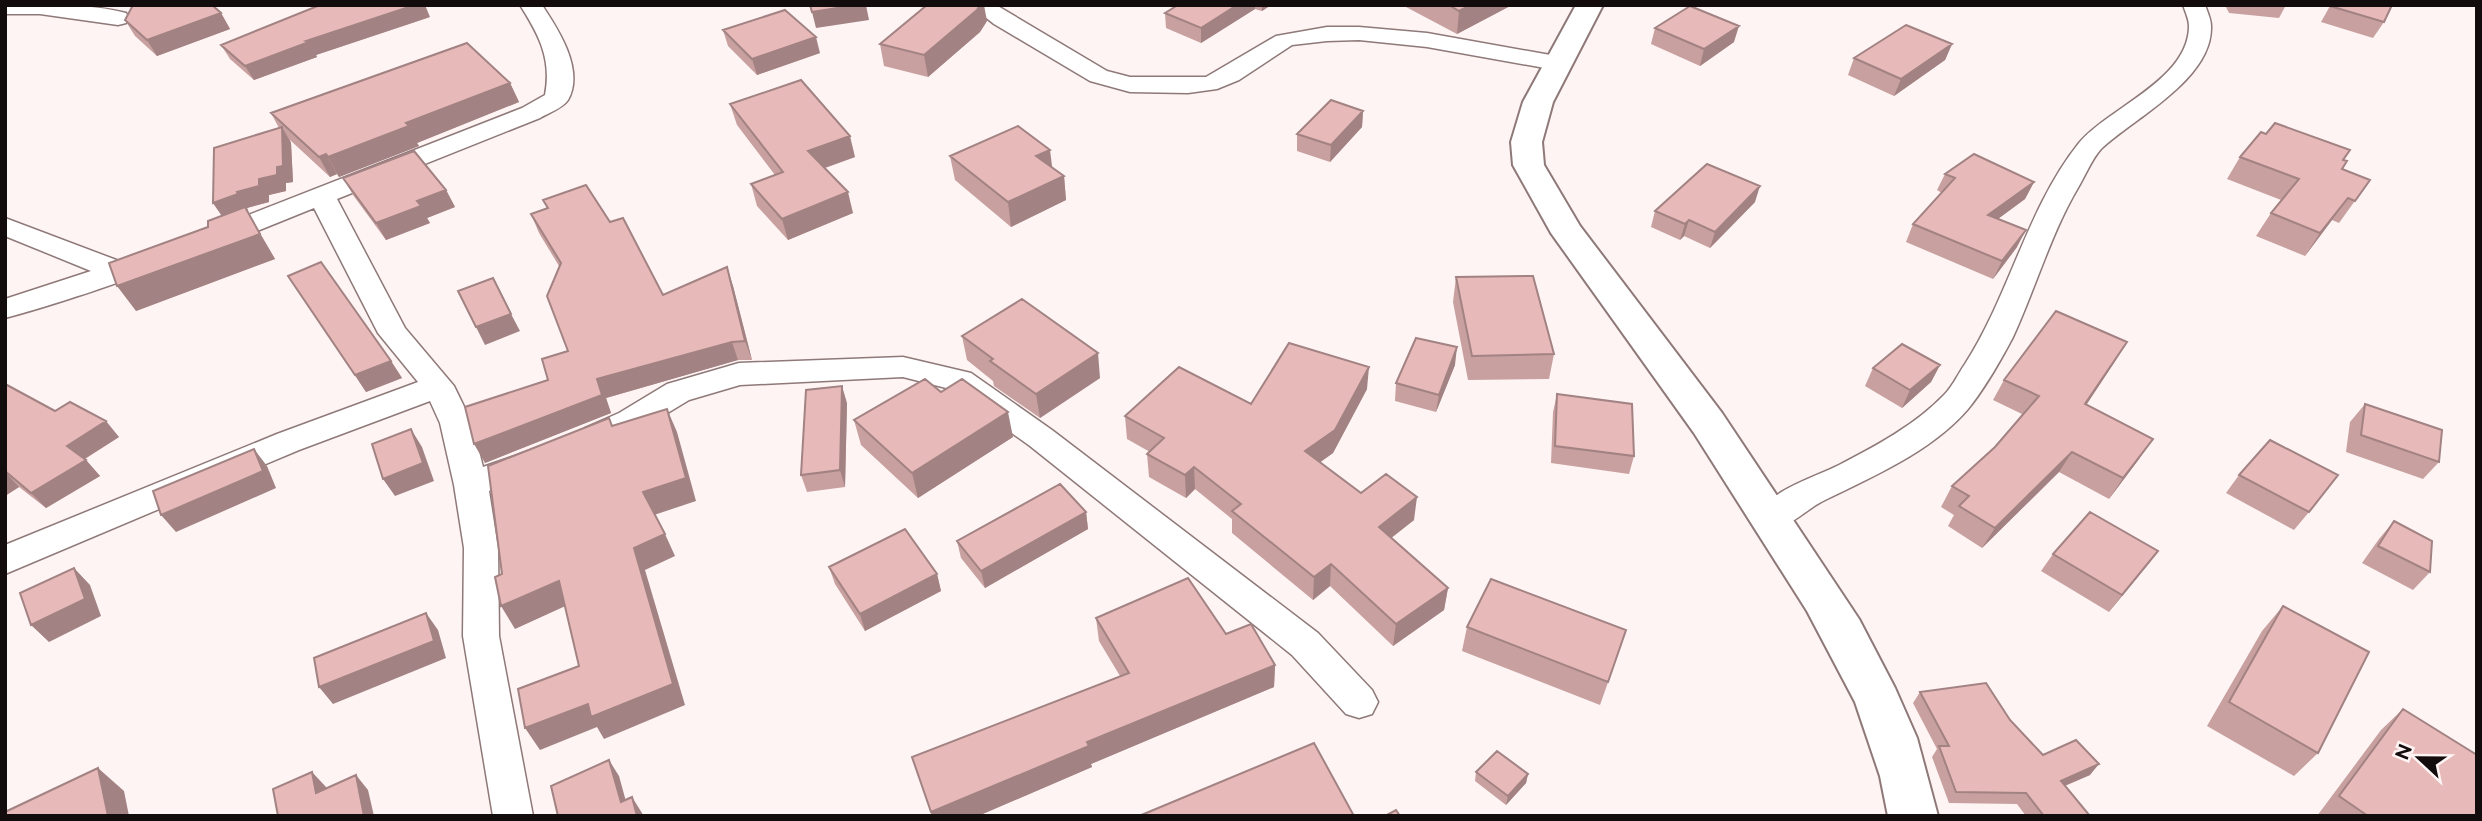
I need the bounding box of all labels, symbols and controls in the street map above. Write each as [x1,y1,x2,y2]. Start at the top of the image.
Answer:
north arrow [2384,723,2454,793]
text: N [2390,741,2416,762]

